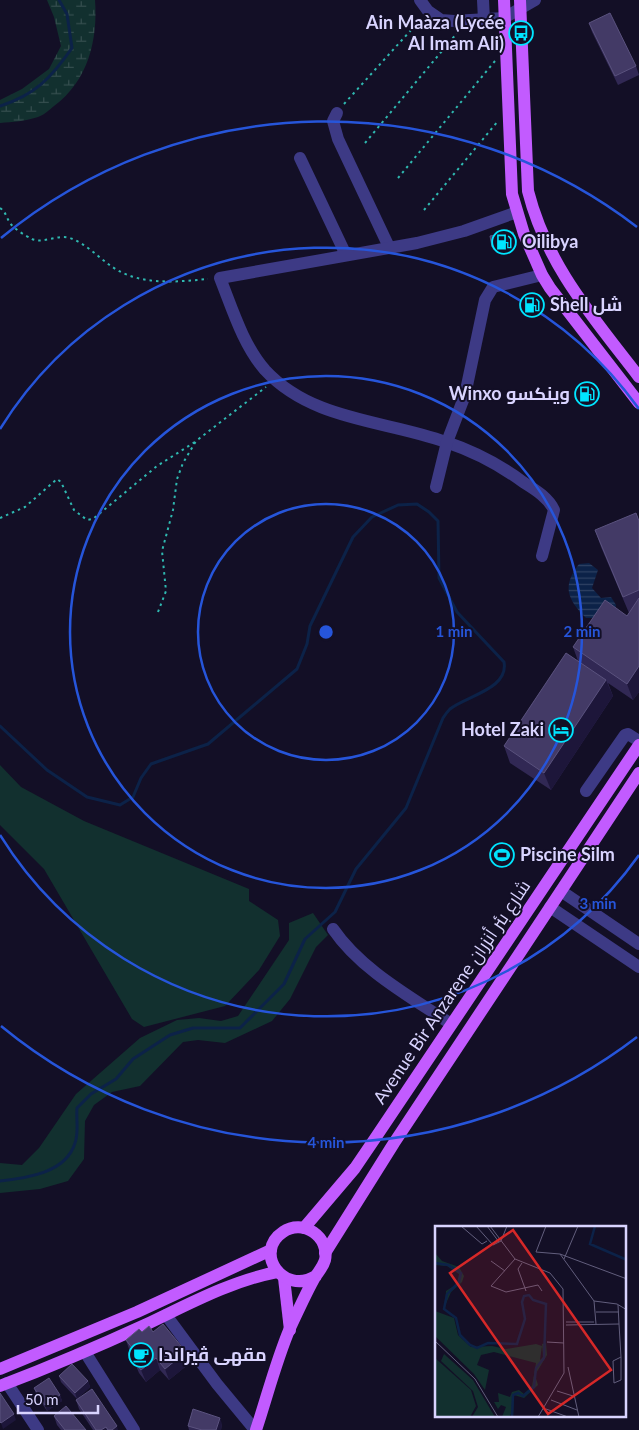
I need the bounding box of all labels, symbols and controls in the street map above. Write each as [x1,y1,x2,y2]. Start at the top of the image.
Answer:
place label: Ain Maàza (Lycée Al Imam Ali) [365,11,504,54]
bus stop icon: Ain Maàza (Lycée Al Imam Ali) [508,20,534,46]
fuel station icon: Oilibya [491,229,517,255]
place label: Oilibya [522,230,578,252]
fuel station icon: Shell شل [519,292,545,318]
place label: Shell شل [550,293,622,316]
fuel station icon: Winxo وينكسو [574,381,600,407]
place label: Winxo وينكسو [449,382,570,405]
text: 1 min [435,622,473,640]
text: 2 min [563,622,601,640]
centre of rings [317,623,335,641]
hotel icon: Hotel Zaki [548,717,574,743]
place label: Hotel Zaki [461,718,544,740]
sports icon: Piscine Silm [489,842,515,868]
place label: Piscine Silm [520,843,615,865]
street label: Avenue Bir Anzarene شارع بئر أنزران [368,875,536,1109]
text: 3 min [579,894,617,912]
text: 4 min [307,1133,345,1151]
inset map [435,1226,626,1418]
cafe icon: مقهى ڤيراندا [128,1342,154,1368]
place label: مقهى ڤيراندا [158,1343,267,1366]
scale bar [18,1382,98,1414]
text: 50 m [25,1390,59,1408]

